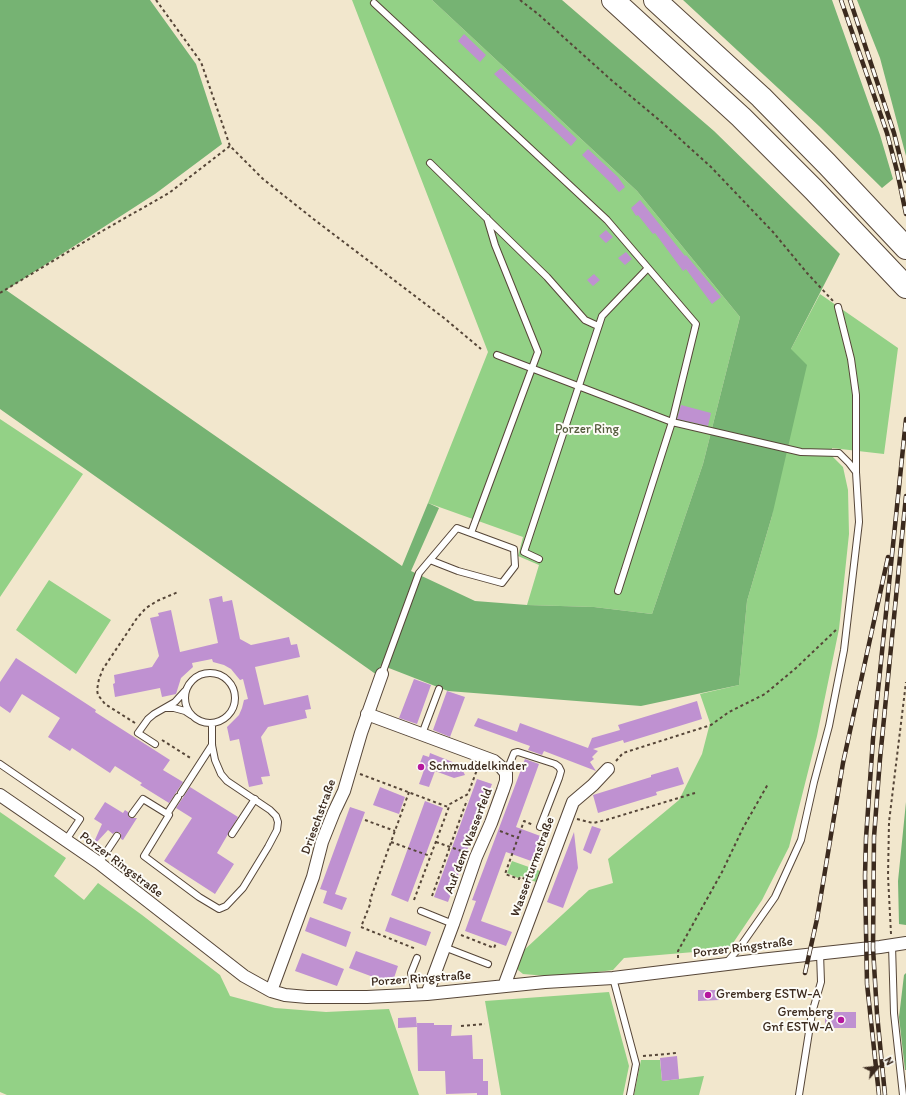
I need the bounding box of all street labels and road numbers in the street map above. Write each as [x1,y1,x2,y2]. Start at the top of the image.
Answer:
street label: Drieschstraße [298,777,340,857]
street label: Auf dem Wasserfeld [442,786,496,896]
street label: Wasserturmstraße [508,815,558,919]
street label: Porzer Ringstraße [76,829,166,901]
street label: Porzer Ringstraße [692,934,794,962]
street label: Porzer Ringstraße [370,968,472,990]

